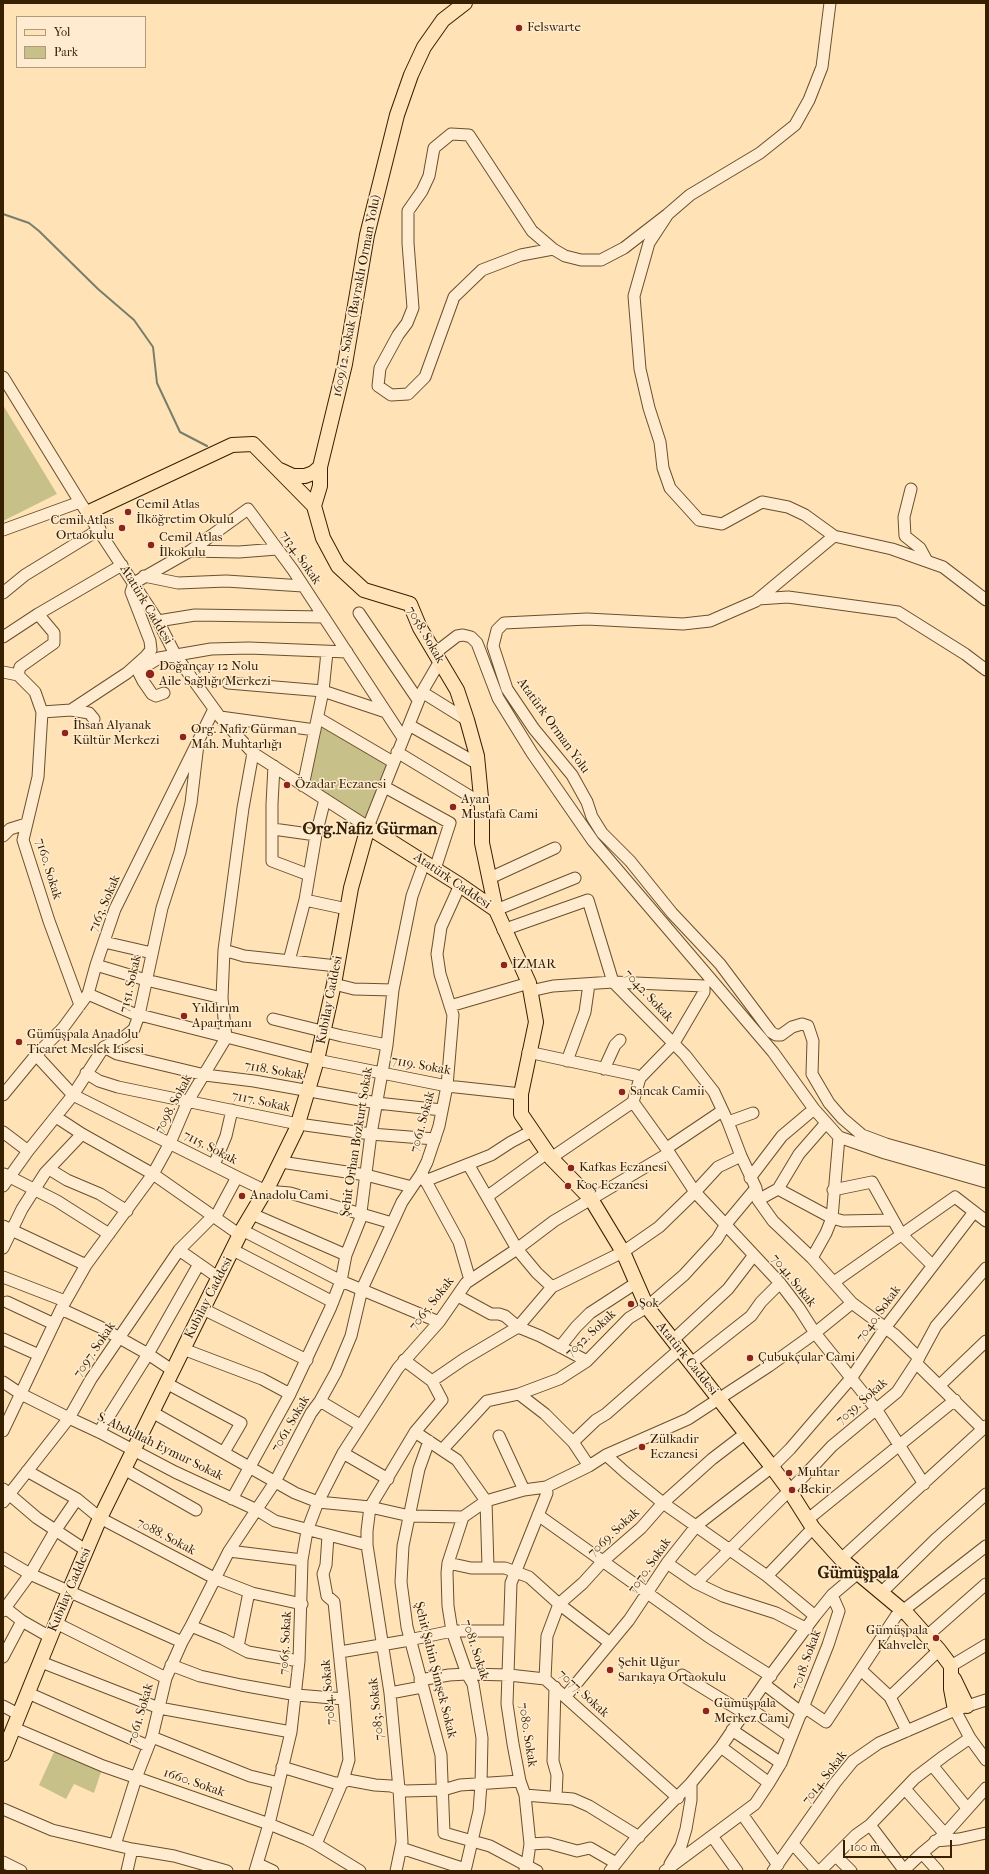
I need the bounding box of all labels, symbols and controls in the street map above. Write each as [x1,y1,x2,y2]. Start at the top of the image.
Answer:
legend [16,16,146,68]
place label: Felswarte [527,20,581,36]
marker: Felswarte [514,23,524,33]
text: Yol [54,25,70,39]
text: Park [54,45,78,59]
street label: 1609/12. Sokak (Bayraklı Orman Yolu) [330,194,384,398]
place label: Cemil Atlas İlköğretim Okulu [136,497,234,528]
marker: Cemil Atlas İlköğretim Okulu [123,507,133,517]
place label: Cemil Atlas Ortaokulu [50,513,114,544]
marker: Cemil Atlas Ortaokulu [117,523,127,533]
street label: 7134. Sokak [276,528,324,588]
place label: Cemil Atlas İlkokulu [159,530,223,561]
marker: Cemil Atlas İlkokulu [146,540,156,550]
street label: Atatürk Caddesi [116,562,176,648]
street label: 7058. Sokak [402,604,448,666]
place label: Doğançay 12 Nolu Aile Sağlığı Merkezi [159,659,271,690]
marker: Doğançay 12 Nolu Aile Sağlığı Merkezi [144,668,156,680]
street label: Atatürk Orman Yolu [513,675,593,777]
place label: İhsan Alyanak Kültür Merkezi [73,718,159,749]
place label: Org. Nafiz Gürman Mah. Muhtarlığı [191,722,297,753]
marker: İhsan Alyanak Kültür Merkezi [60,728,70,738]
marker: Org. Nafiz Gürman Mah. Muhtarlığı [178,732,188,742]
place label: Özadar Eczanesi [295,777,386,793]
marker: Özadar Eczanesi [282,780,292,790]
place label: Ayan Mustafa Cami [461,792,538,823]
marker: Ayan Mustafa Cami [448,802,458,812]
district label: Org.Nafiz Gürman [303,820,437,840]
street label: 7160. Sokak [31,837,65,901]
street label: Atatürk Caddesi [410,849,494,913]
street label: 7163. Sokak [86,873,124,935]
street label: 7151. Sokak [117,954,145,1014]
street label: Kubilay Caddesi [314,954,346,1046]
place label: İZMAR [512,957,556,973]
marker: İZMAR [499,960,509,970]
street label: 7042. Sokak [620,967,676,1025]
place label: Yıldırım Apartmanı [192,1001,252,1032]
marker: Yıldırım Apartmanı [179,1011,189,1021]
place label: Gümüşpala Anadolu Ticaret Meslek Lisesi [27,1027,144,1058]
marker: Gümüşpala Anadolu Ticaret Meslek Lisesi [14,1037,24,1047]
street label: 7119. Sokak [390,1053,452,1079]
street label: 7118. Sokak [243,1058,305,1084]
street label: Şehit Orhan Bozkurt Sokak [337,1066,377,1218]
street label: 7098. Sokak [152,1072,196,1136]
place label: Sancak Camii [630,1084,705,1100]
marker: Sancak Camii [617,1087,627,1097]
street label: 7117. Sokak [230,1088,292,1116]
street label: 7061. Sokak [407,1090,439,1154]
street label: 7115. Sokak [180,1128,240,1168]
place label: Kafkas Eczanesi [579,1160,667,1176]
marker: Kafkas Eczanesi [566,1163,576,1173]
place label: Koç Eczanesi [576,1178,648,1194]
marker: Koç Eczanesi [563,1181,573,1191]
place label: Anadolu Cami [250,1188,329,1204]
marker: Anadolu Cami [237,1191,247,1201]
street label: 7041. Sokak [767,1251,819,1311]
street label: Kubilay Caddesi [182,1254,236,1342]
street label: 7065. Sokak [406,1274,458,1334]
street label: 7040. Sokak [853,1283,905,1345]
place label: Şok [639,1296,659,1312]
marker: Şok [626,1299,636,1309]
street label: 7052. Sokak [562,1307,620,1361]
street label: 7097. Sokak [71,1319,119,1381]
street label: Atatürk Caddesi [653,1319,721,1399]
place label: Çubukçular Cami [758,1350,855,1366]
marker: Çubukçular Cami [745,1353,755,1363]
street label: 7039. Sokak [833,1375,891,1429]
street label: 7061. Sokak [269,1393,313,1455]
street label: S. Abdullah Eymur Sokak [94,1410,226,1484]
place label: Zülkadir Eczanesi [650,1432,699,1463]
marker: Zülkadir Eczanesi [637,1442,647,1452]
place label: Muhtar [797,1465,839,1481]
marker: Muhtar [784,1468,794,1478]
place label: Bekir [800,1482,831,1498]
marker: Bekir [787,1485,797,1495]
street label: 7069. Sokak [585,1505,643,1561]
street label: 7088. Sokak [134,1515,198,1559]
street label: 7070. Sokak [625,1535,675,1597]
street label: Kubilay Caddesi [45,1545,95,1635]
district label: Gümüşpala [817,1564,899,1584]
street label: Şehit Şahin Şimşek Sokak [410,1600,460,1740]
street label: 7065. Sokak [277,1611,295,1675]
street label: 7081. Sokak [458,1618,492,1682]
place label: Gümüşpala Kahveler [866,1623,928,1654]
street label: 7018. Sokak [789,1628,825,1692]
marker: Gümüşpala Kahveler [931,1633,941,1643]
place label: Şehit Uğur Sarıkaya Ortaokulu [618,1655,726,1686]
street label: 7084. Sokak [318,1659,340,1725]
marker: Şehit Uğur Sarıkaya Ortaokulu [605,1665,615,1675]
street label: 7077. Sokak [554,1667,612,1721]
street label: 7083. Sokak [366,1677,388,1741]
street label: 7061. Sokak [125,1682,157,1746]
place label: Gümüşpala Merkez Cami [714,1696,788,1727]
street label: 7080. Sokak [514,1702,540,1768]
marker: Gümüşpala Merkez Cami [701,1706,711,1716]
street label: 7014. Sokak [799,1748,851,1808]
street label: 1660. Sokak [161,1765,227,1801]
scale bar [845,1832,954,1858]
text: 100 m [850,1840,880,1854]

